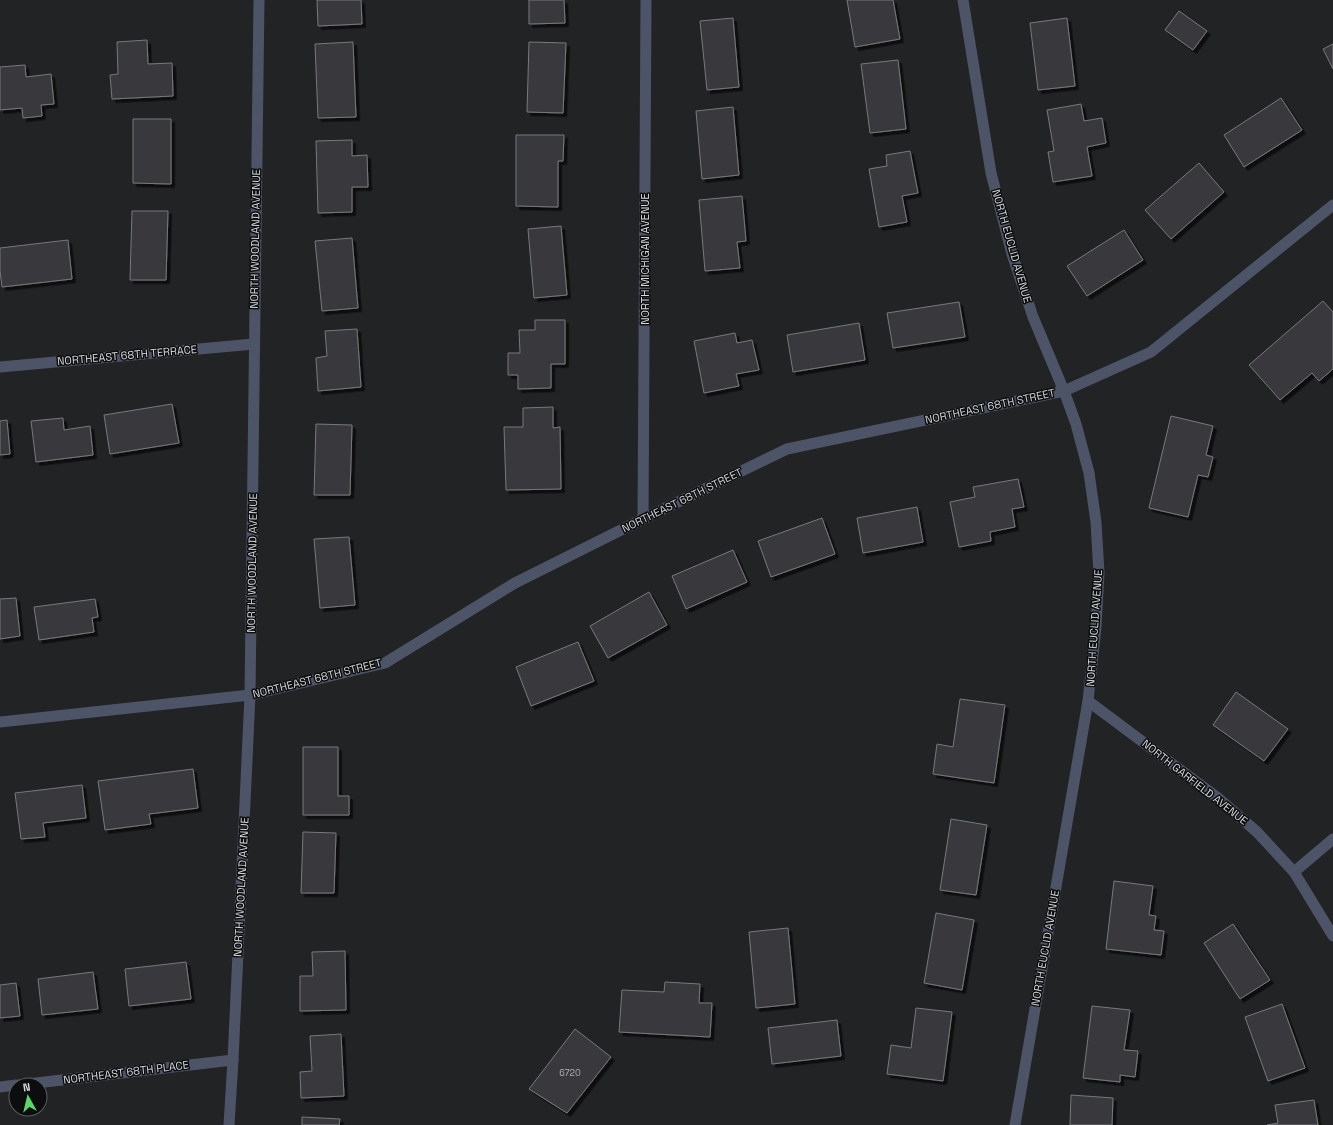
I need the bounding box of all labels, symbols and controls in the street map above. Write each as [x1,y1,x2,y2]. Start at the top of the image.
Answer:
street label: NORTH WOODLAND AVENUE [247,169,263,309]
street label: NORTH EUCLID AVENUE [989,188,1035,304]
street label: NORTH MICHIGAN AVENUE [638,193,652,325]
street label: NORTHEAST 68TH TERRACE [57,342,197,368]
street label: NORTHEAST 68TH STREET [924,385,1057,427]
street label: NORTHEAST 68TH STREET [619,464,745,535]
street label: NORTH WOODLAND AVENUE [244,493,260,633]
street label: NORTH EUCLID AVENUE [1083,569,1105,687]
street label: NORTHEAST 68TH STREET [251,655,383,701]
street label: NORTH GARFIELD AVENUE [1139,736,1251,828]
street label: NORTH WOODLAND AVENUE [230,817,252,957]
street label: NORTH EUCLID AVENUE [1028,889,1062,1007]
street label: NORTHEAST 68TH PLACE [62,1057,190,1087]
house number: 6720 [559,1067,581,1079]
north arrow [8,1077,48,1117]
text: N [22,1080,31,1095]

